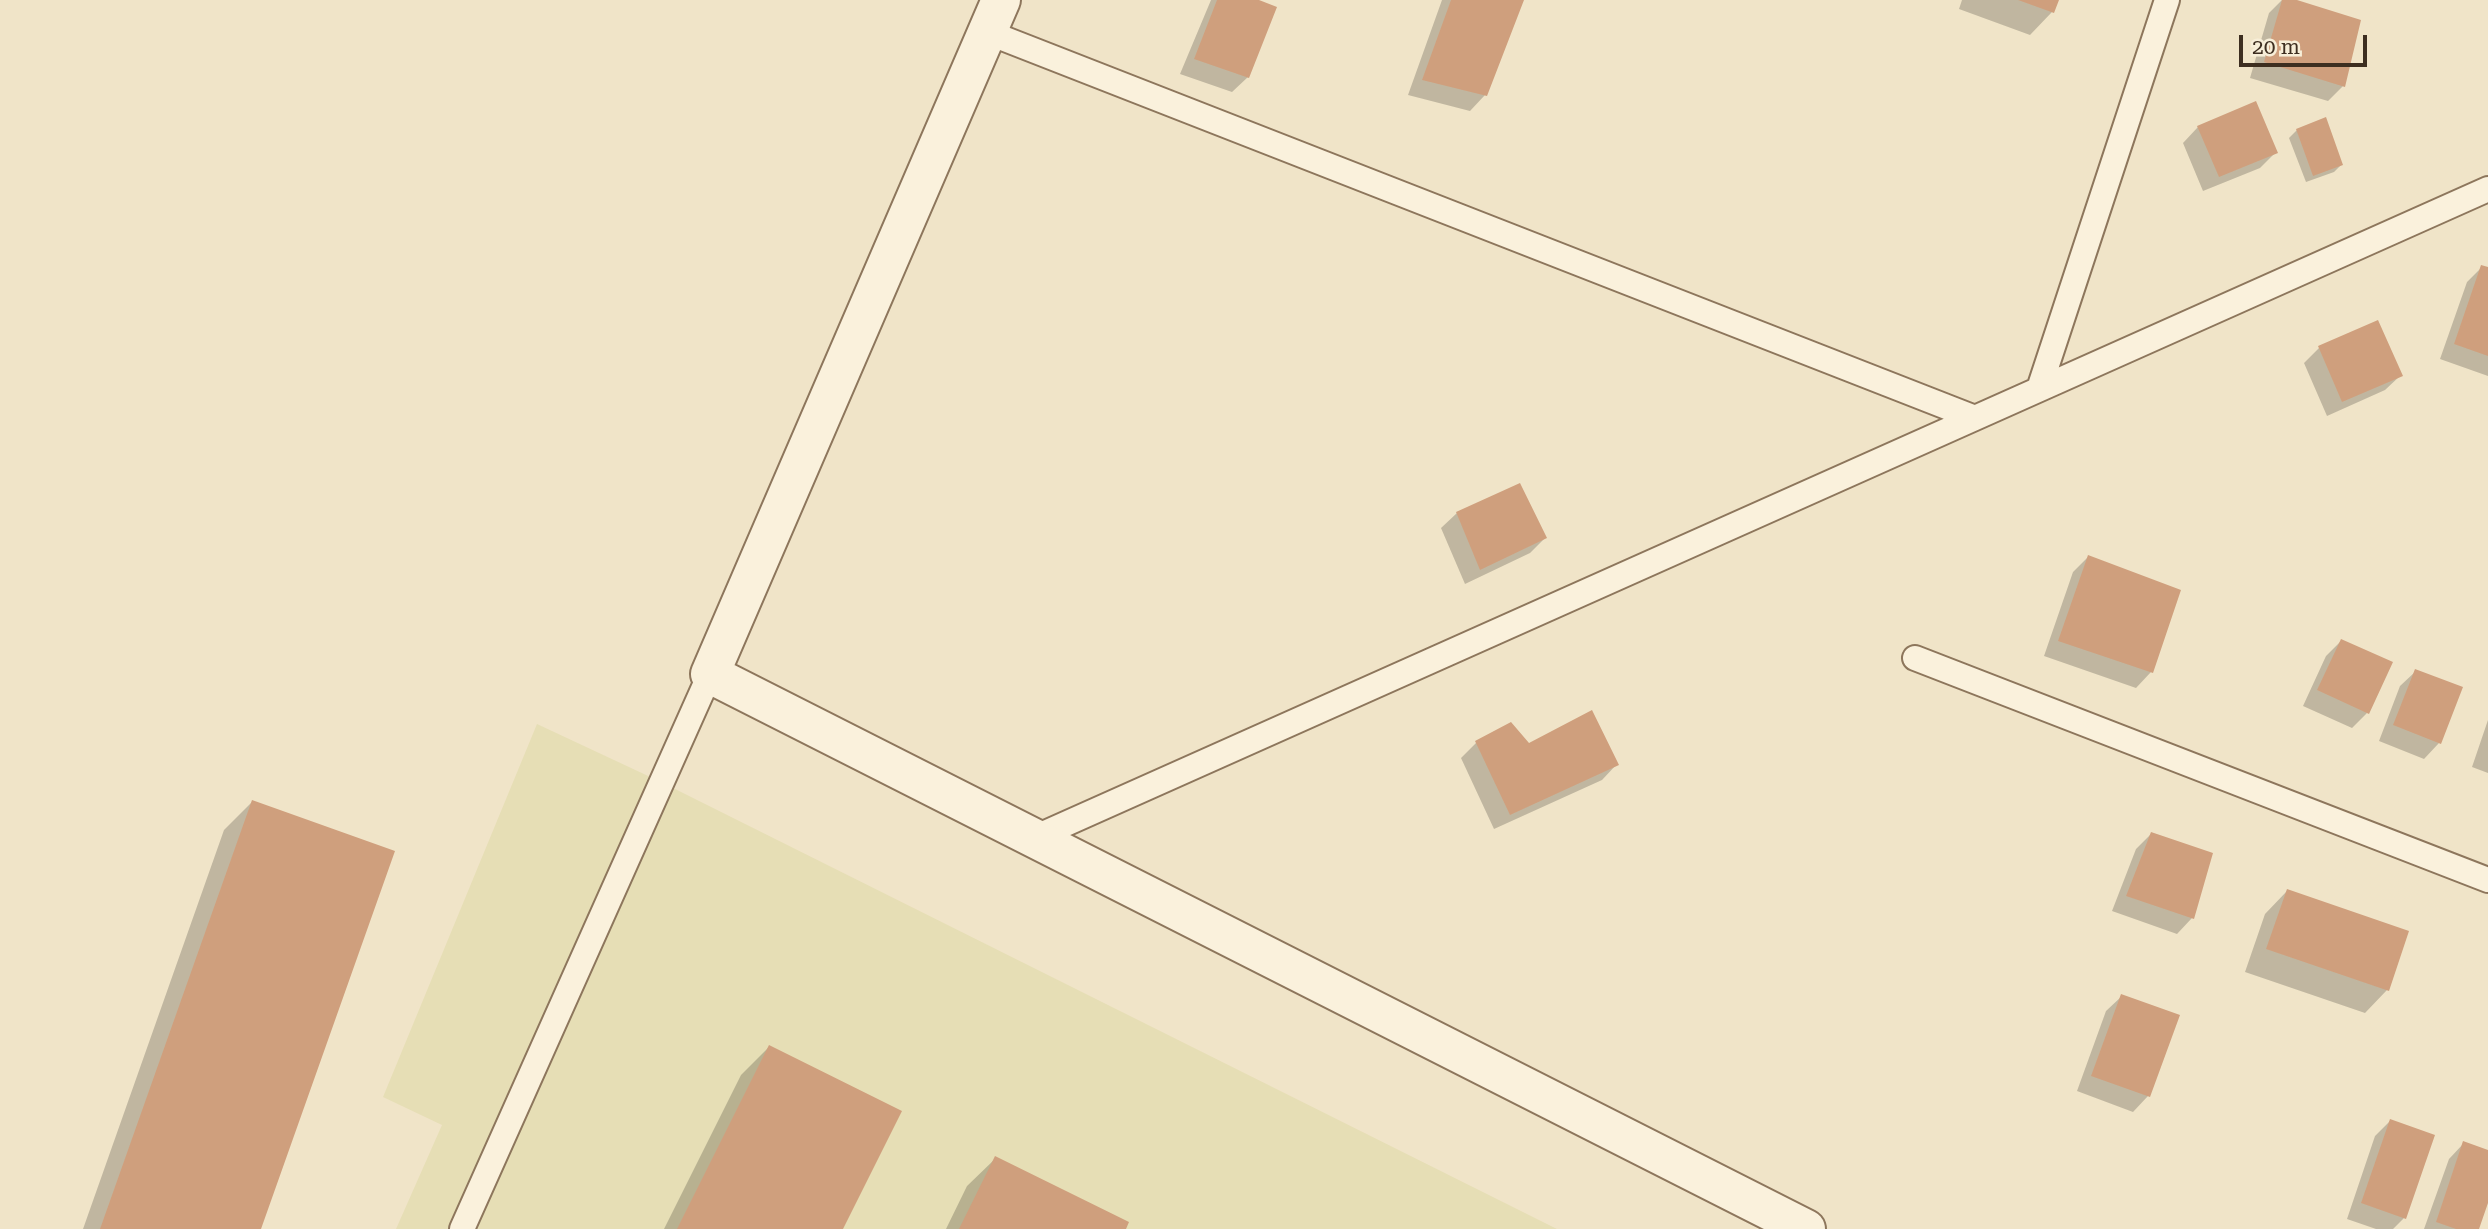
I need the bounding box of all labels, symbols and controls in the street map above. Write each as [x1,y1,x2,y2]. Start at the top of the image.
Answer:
scale bar [2243,21,2371,65]
text: 20 m [2252,35,2300,59]

